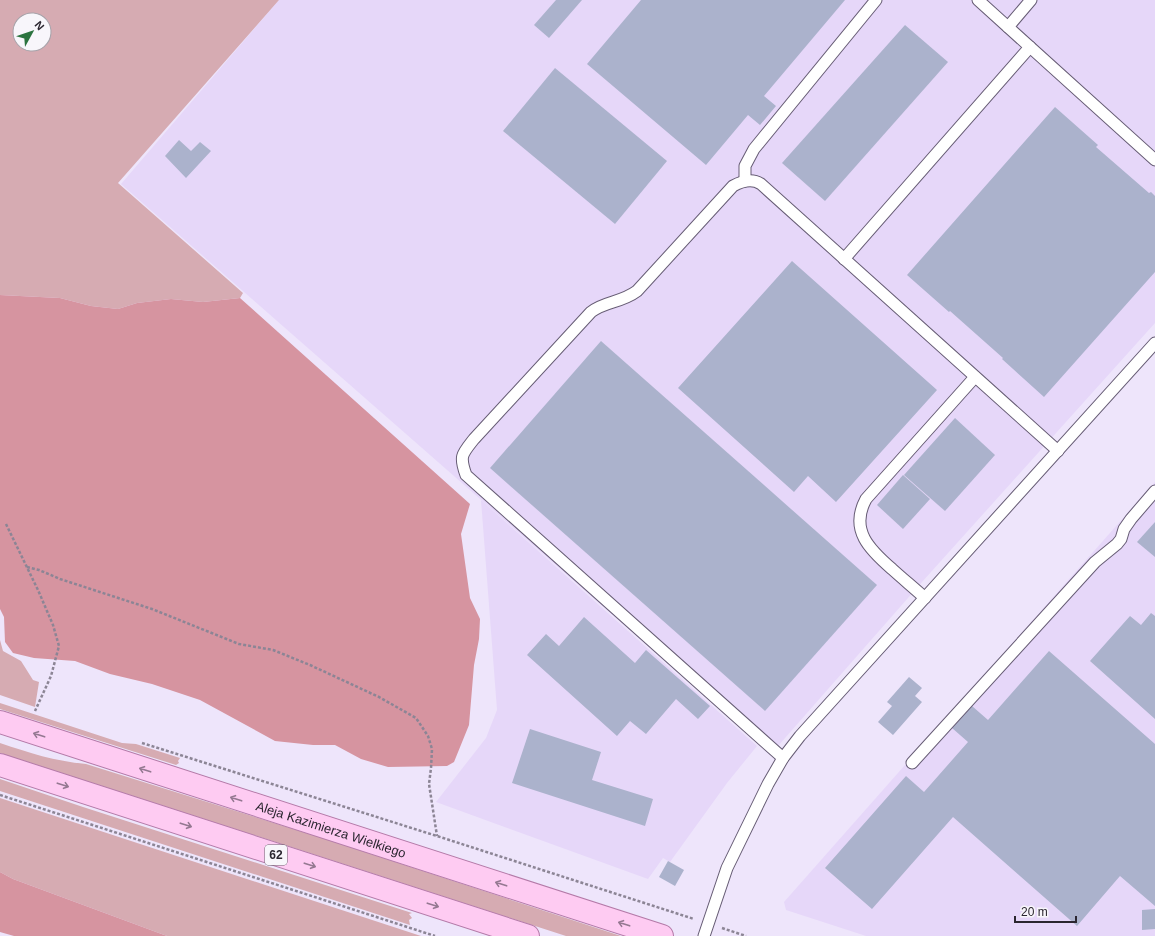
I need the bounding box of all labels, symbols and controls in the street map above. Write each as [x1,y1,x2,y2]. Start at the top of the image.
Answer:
north arrow [12,12,52,52]
text: N [33,19,47,33]
one-way arrow [33,731,46,738]
one-way arrow [139,766,152,773]
one-way arrow [56,782,69,789]
one-way arrow [230,795,243,802]
street label: Aleja Kazimierza Wielkiego [254,798,408,861]
one-way arrow [180,822,193,829]
road number: 62 [265,845,287,865]
one-way arrow [303,862,315,870]
one-way arrow [494,880,507,887]
scale bar [1015,898,1076,924]
one-way arrow [427,902,439,910]
text: 20 m [1021,905,1048,919]
one-way arrow [618,920,631,927]

